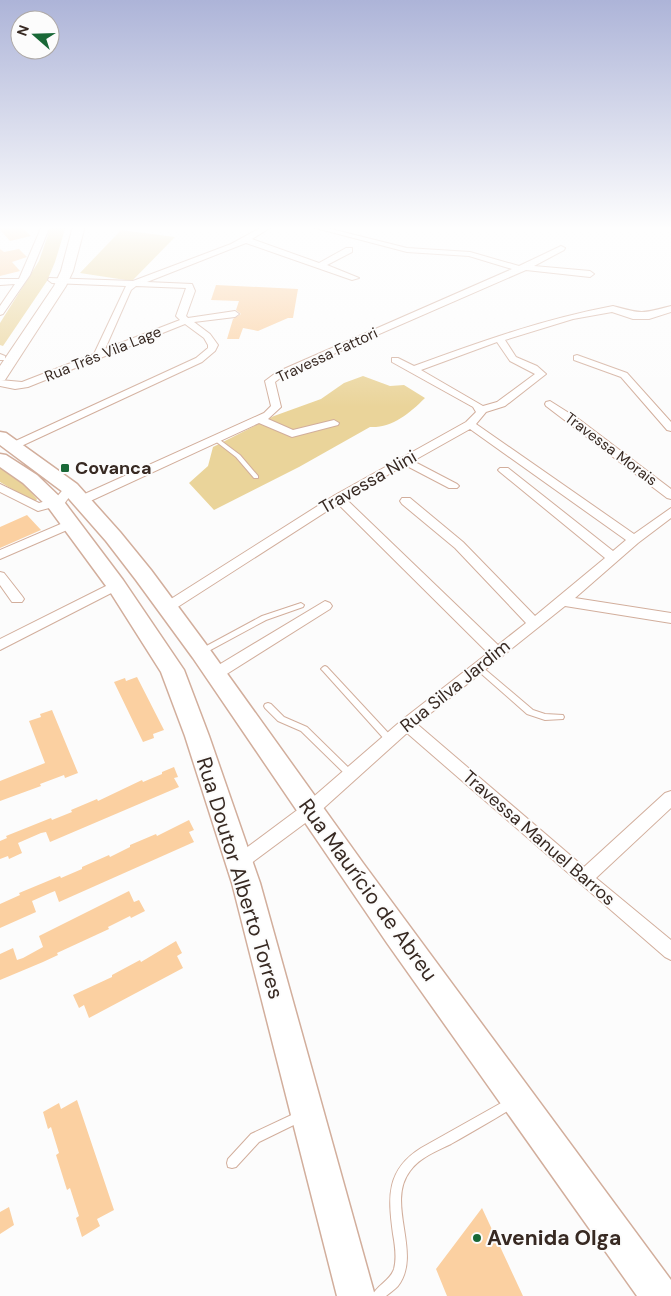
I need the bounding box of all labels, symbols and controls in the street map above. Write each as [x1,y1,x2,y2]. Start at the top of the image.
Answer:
north arrow [10,10,60,60]
text: N [13,23,33,38]
street label: Rua Três Vila Lage [42,321,164,387]
street label: Travessa Fattori [273,323,381,387]
street label: Travessa Morais [561,408,661,490]
street label: Travessa Nini [315,444,421,520]
place label: Covanca [75,456,152,480]
marker: Covanca [59,462,71,474]
street label: Rua Silva Jardim [395,634,515,738]
street label: Rua Doutor Alberto Torres [190,754,290,1002]
street label: Travessa Manuel Barros [458,765,620,911]
street label: Rua Maurício de Abreu [292,793,444,987]
place label: Avenida Olga [487,1224,621,1252]
marker: Avenida Olga [471,1232,483,1244]

